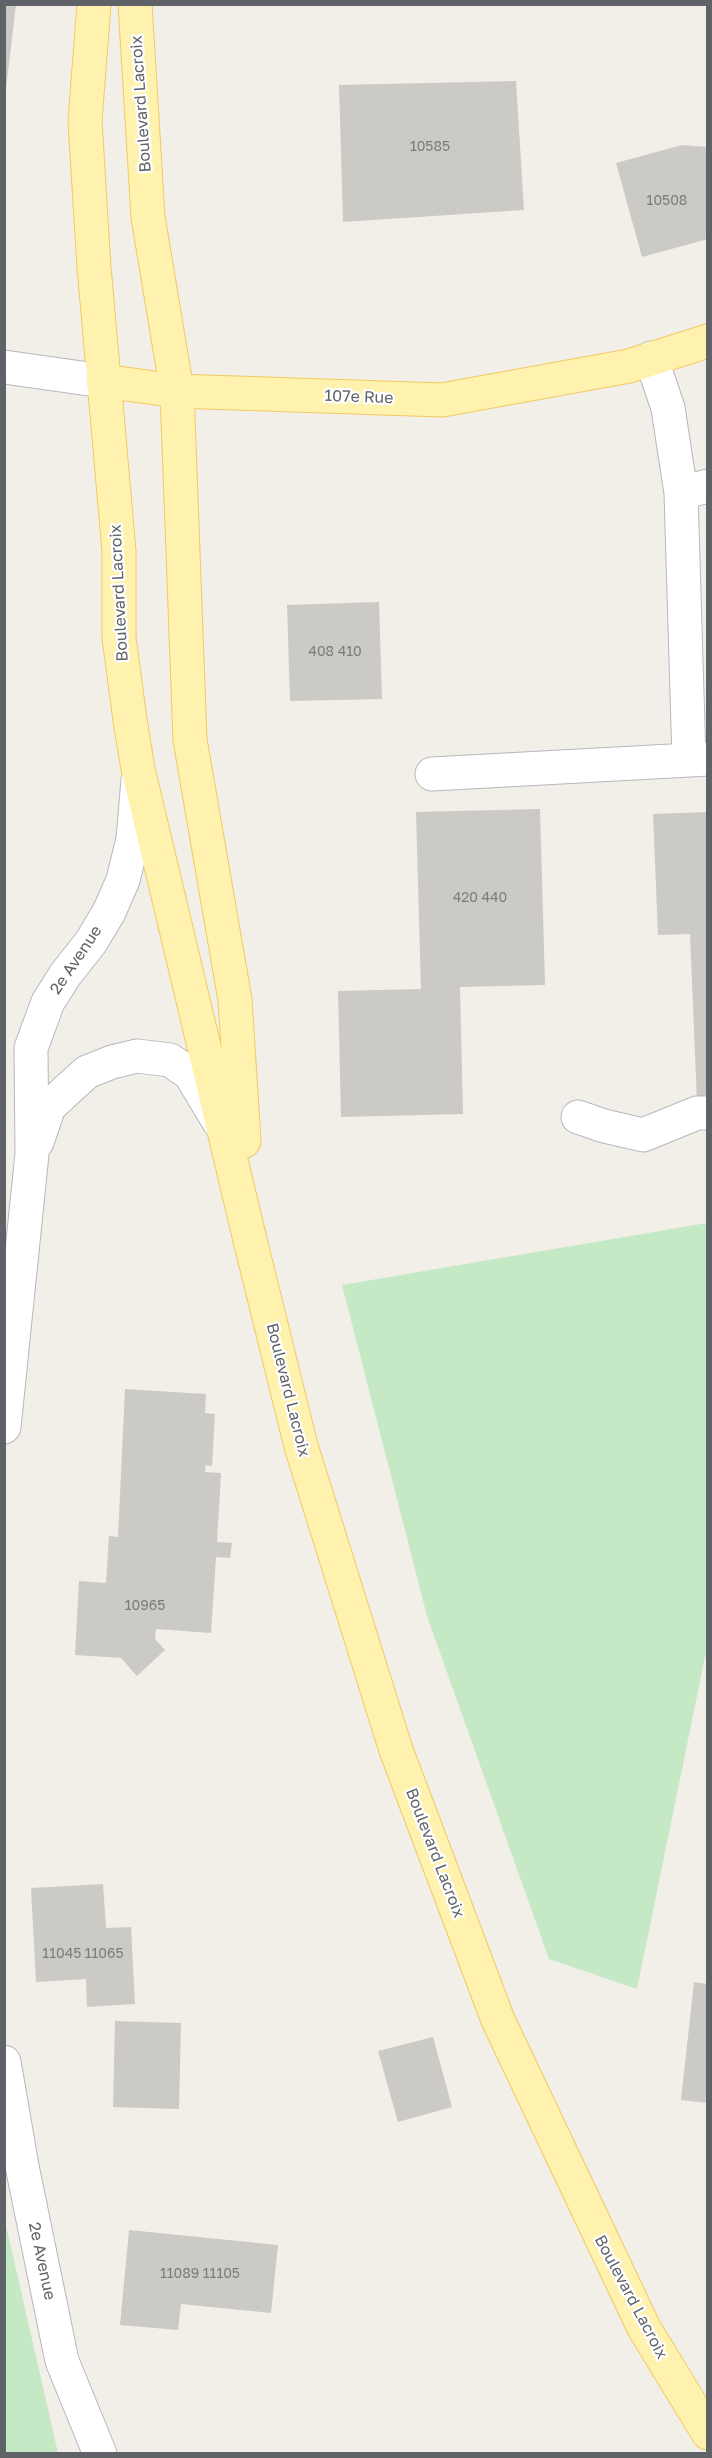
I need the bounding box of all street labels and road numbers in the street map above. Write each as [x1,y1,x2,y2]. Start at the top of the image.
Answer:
street label: Boulevard Lacroix [127,35,155,173]
street label: 107e Rue [324,386,394,408]
street label: Boulevard Lacroix [106,524,132,662]
street label: 2e Avenue [46,922,106,998]
street label: Boulevard Lacroix [262,1321,314,1459]
street label: Boulevard Lacroix [401,1786,469,1920]
street label: 2e Avenue [24,2220,60,2302]
street label: Boulevard Lacroix [590,2232,672,2362]

